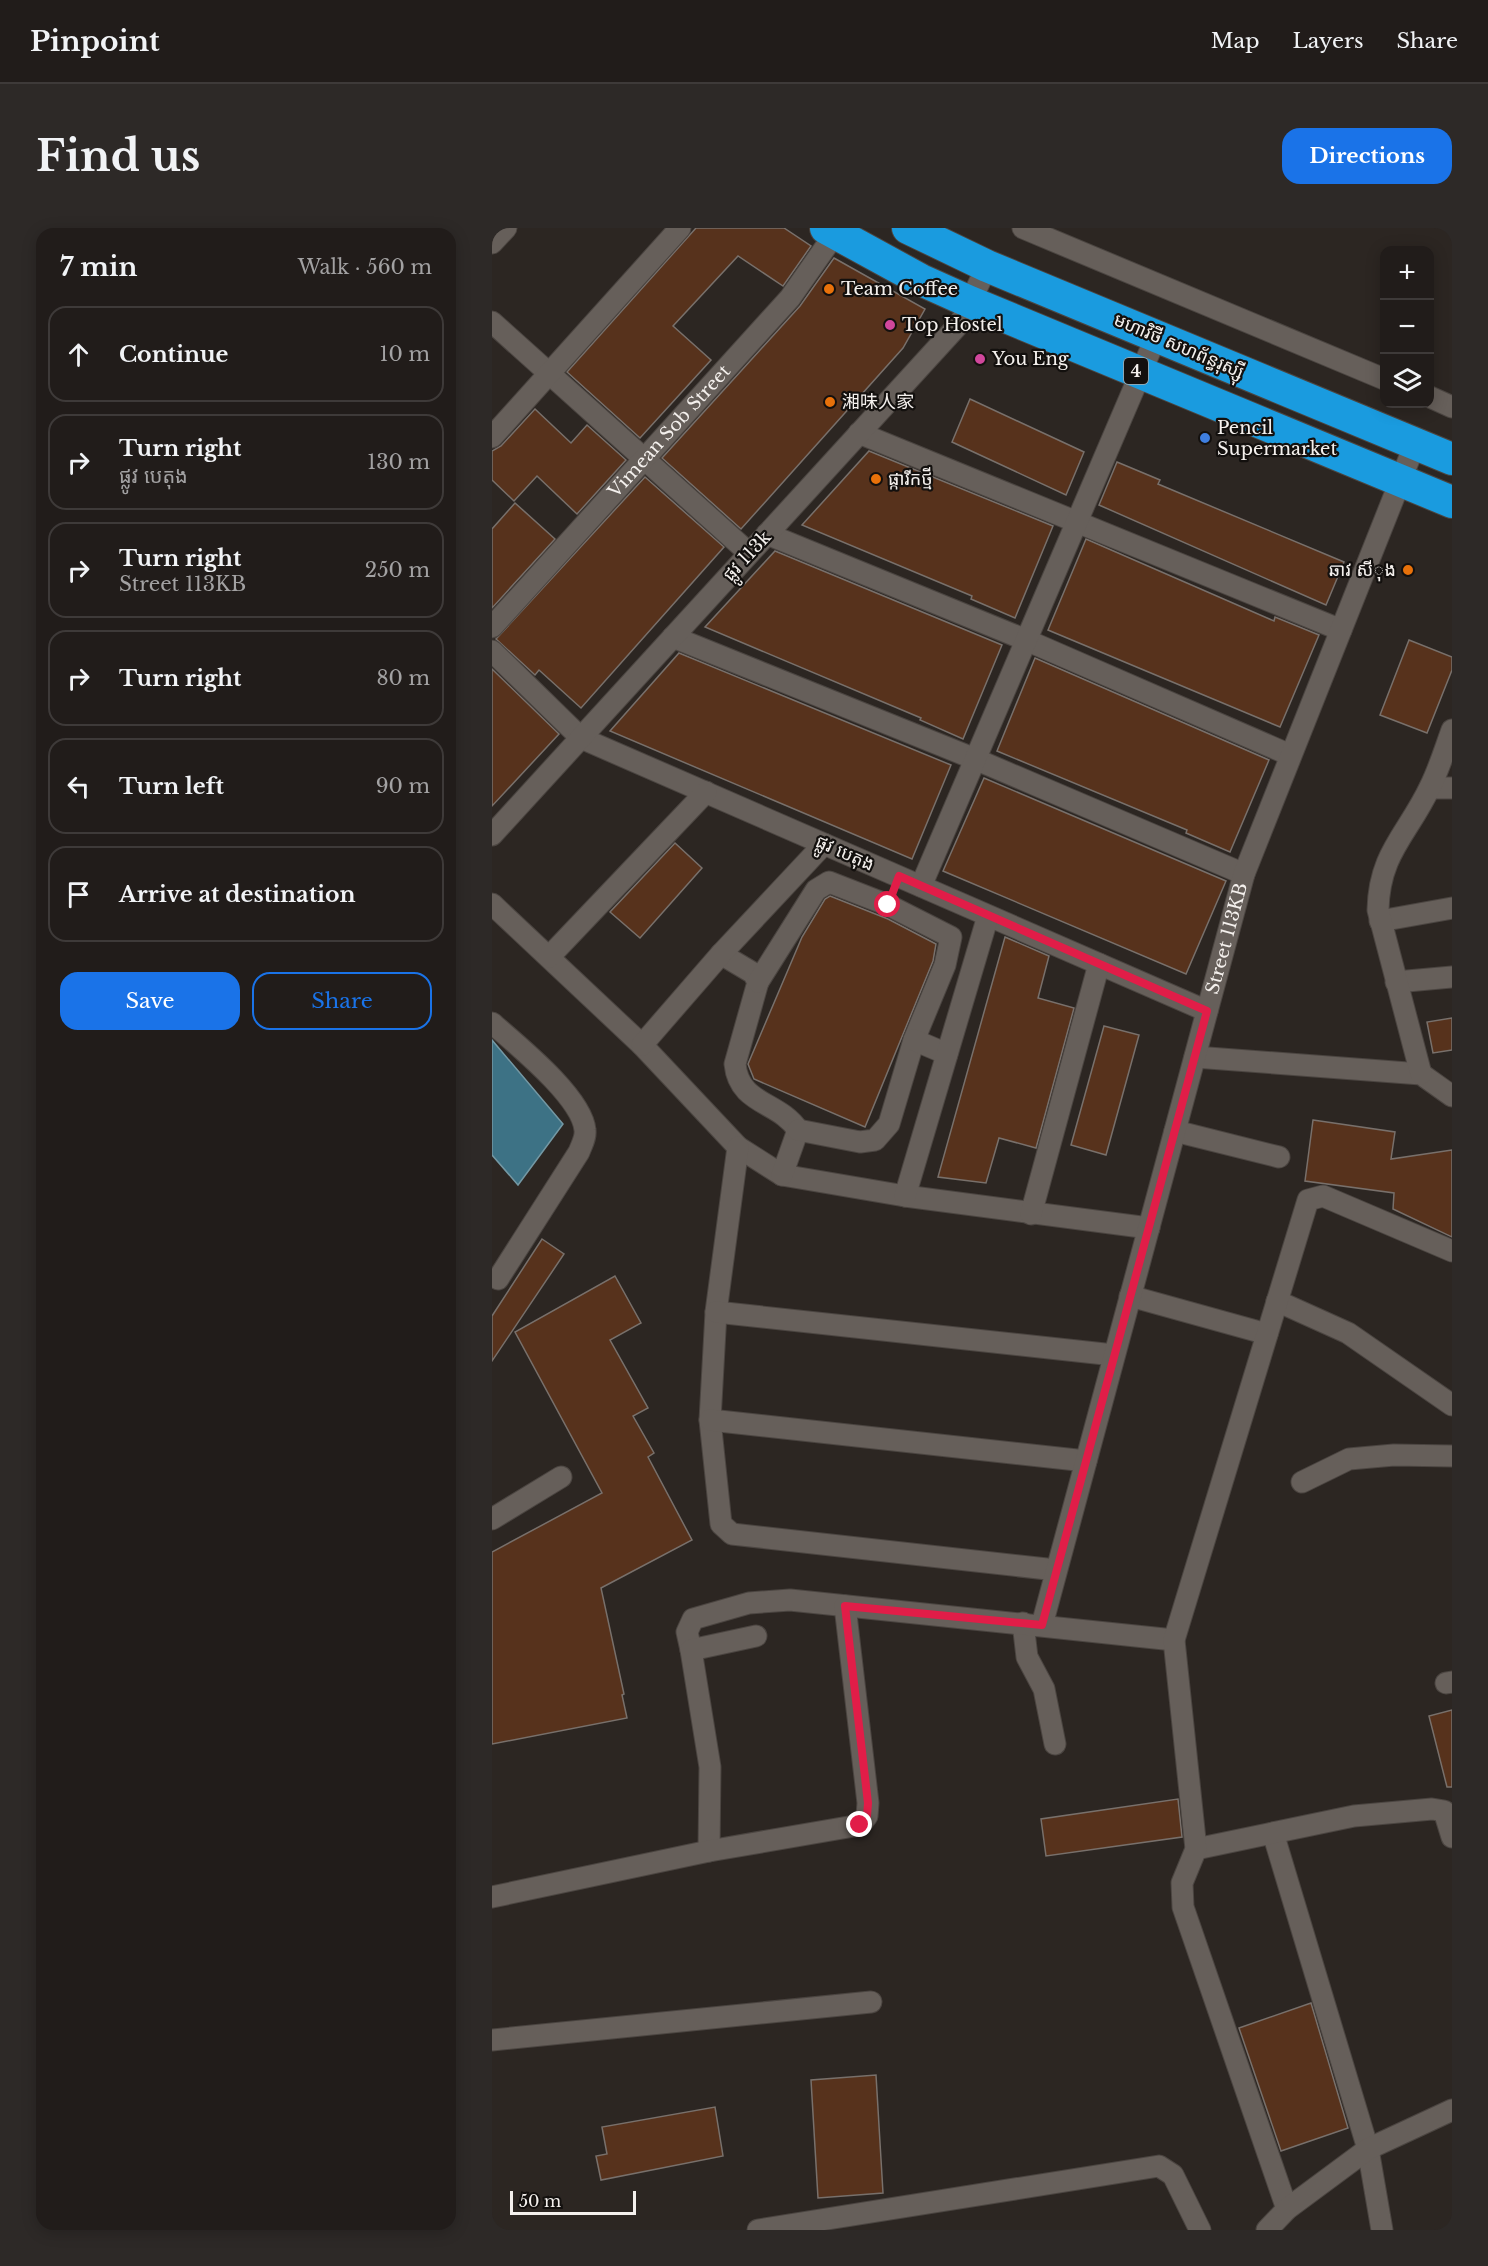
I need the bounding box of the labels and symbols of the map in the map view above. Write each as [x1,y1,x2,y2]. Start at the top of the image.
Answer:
place label: Team Coffee [841,278,958,300]
marker: Team Coffee [822,282,836,296]
street label: មហាវិថី សហព័ន្ធរុស្ស៊ី [1108,308,1248,389]
place label: Top Hostel [902,314,1003,336]
marker: Top Hostel [883,318,897,332]
place label: You Eng [991,348,1069,370]
marker: You Eng [973,352,987,366]
road number: 4 [1124,358,1148,384]
street label: Vimean Sob Street [603,360,735,503]
place label: 湘味人家 [842,391,914,413]
marker: 湘味人家 [823,395,837,409]
place label: Pencil Supermarket [1217,417,1337,460]
marker: Pencil Supermarket [1198,431,1212,445]
place label: ផ្ការីកថ្មី [888,467,933,490]
marker: ផ្ការីកថ្មី [869,472,883,486]
street label: ផ្លូវ 113k [718,526,780,589]
place label: ឆាវ សីុង [1329,559,1396,582]
marker: ឆាវ សីុង [1401,563,1415,577]
street label: ផ្លូវ បេតុង [810,830,878,881]
street label: Street 113KB [1201,880,1252,996]
route start [874,891,900,917]
route end [846,1811,872,1837]
scale bar [510,2188,636,2216]

